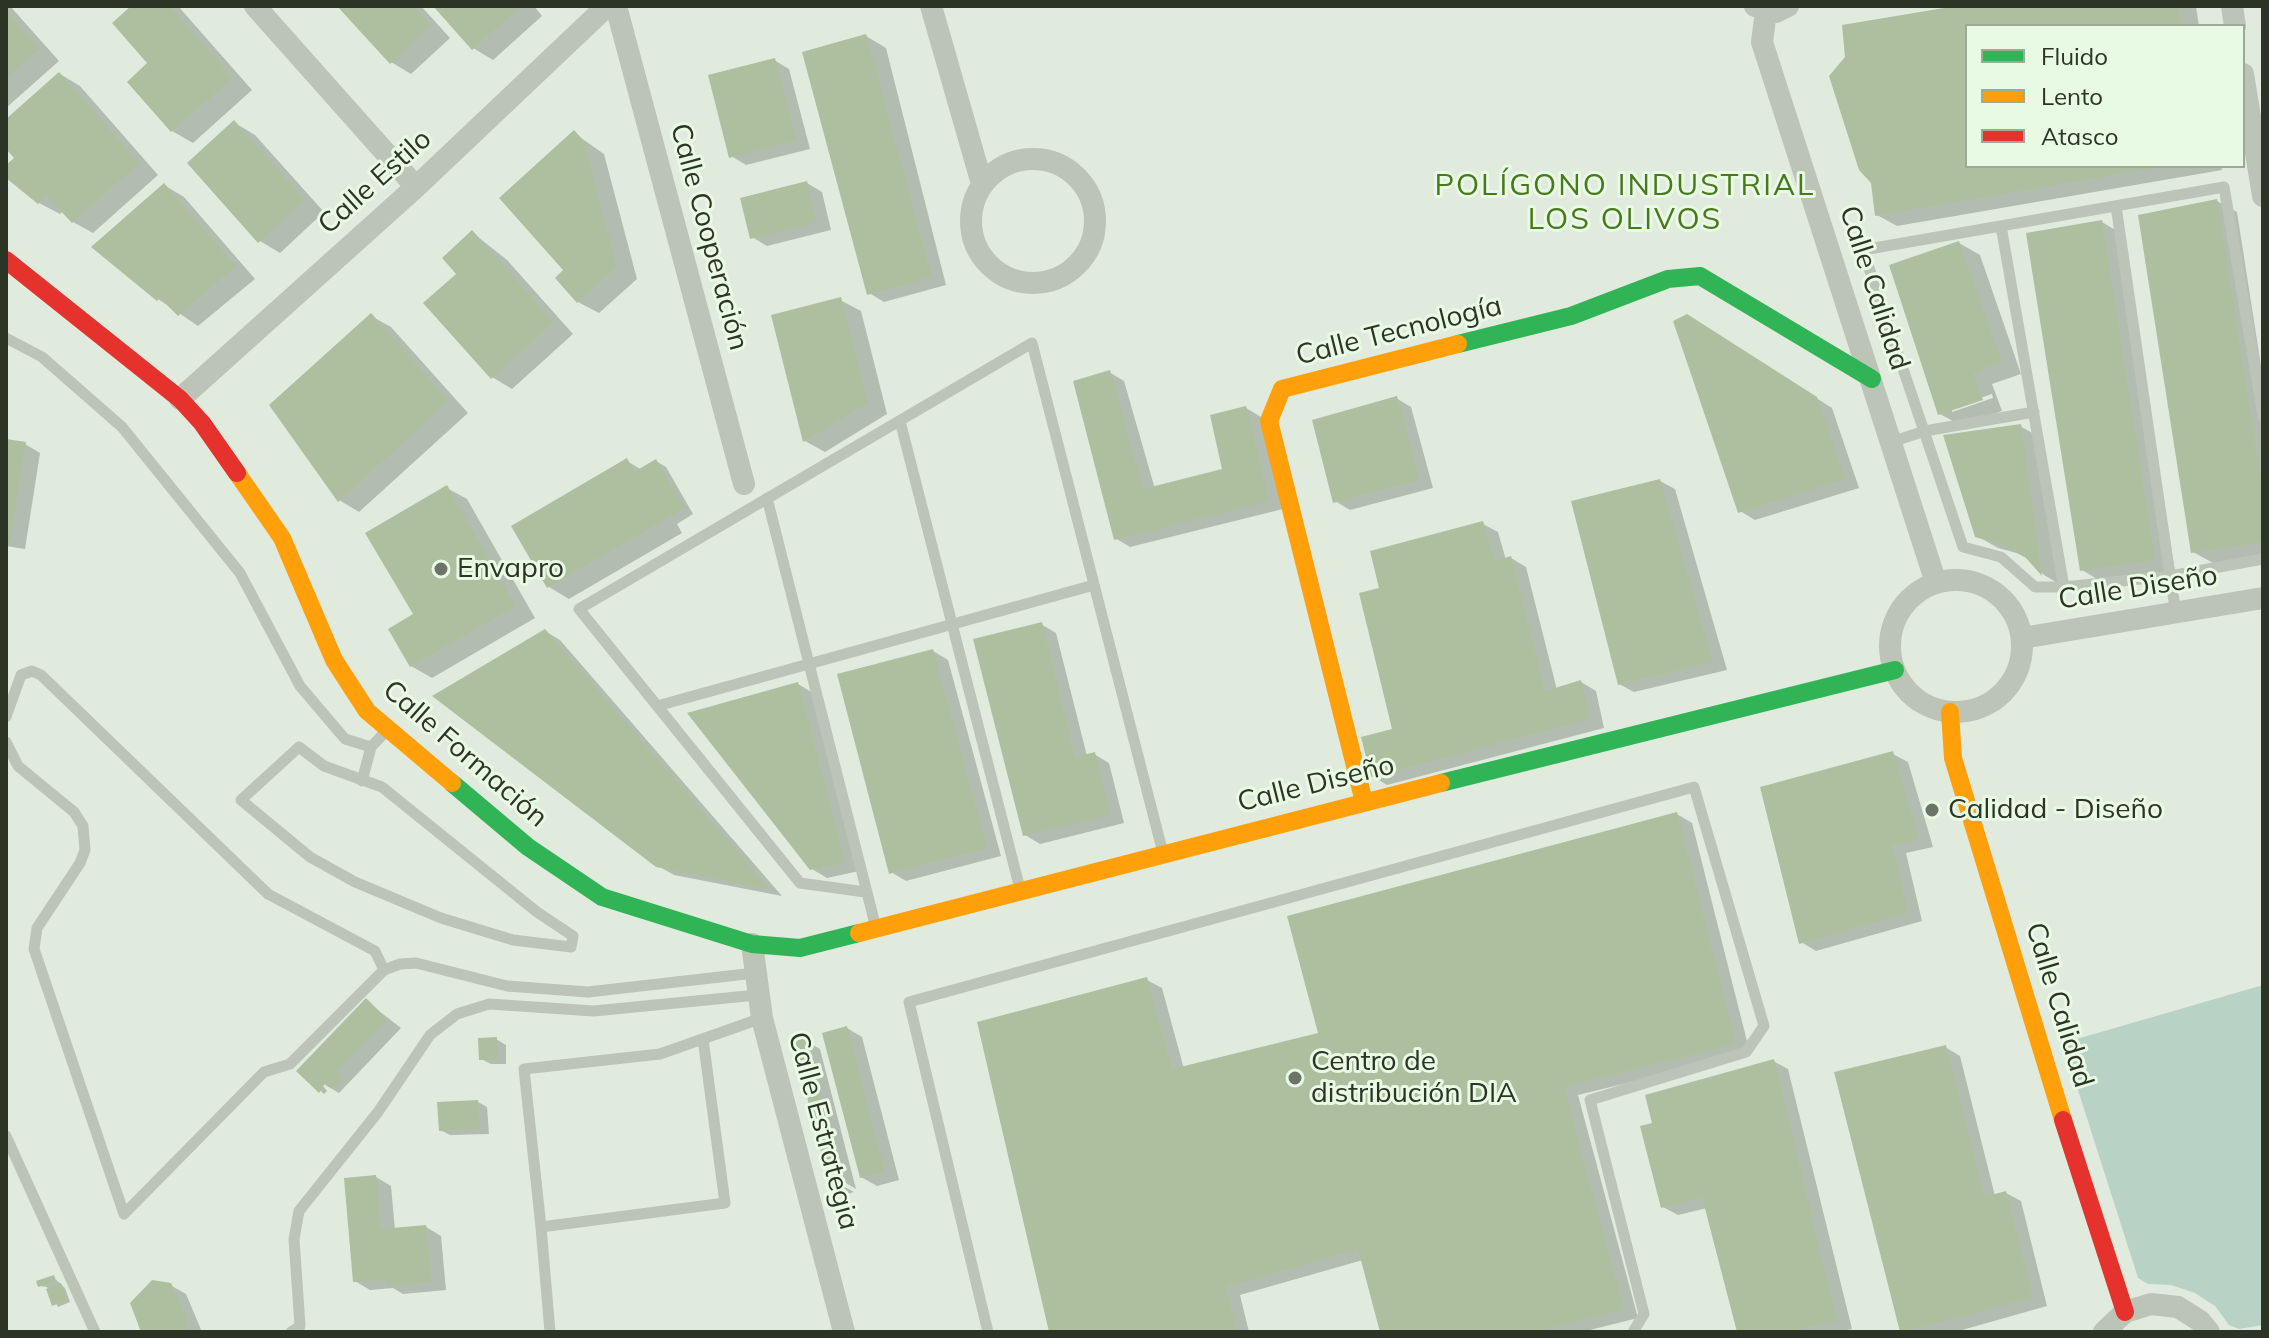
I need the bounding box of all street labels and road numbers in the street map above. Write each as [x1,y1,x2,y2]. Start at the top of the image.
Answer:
street label: Calle Cooperación [663,120,755,354]
street label: Calle Estilo [312,123,438,241]
street label: Calle Calidad [1832,202,1916,374]
street label: Calle Tecnología [1293,289,1505,373]
street label: Calle Diseño [2056,559,2220,617]
street label: Calle Formación [376,673,554,835]
street label: Calle Diseño [1234,748,1398,820]
street label: Calle Calidad [2018,919,2100,1091]
street label: Calle Estrategia [780,1029,866,1233]

